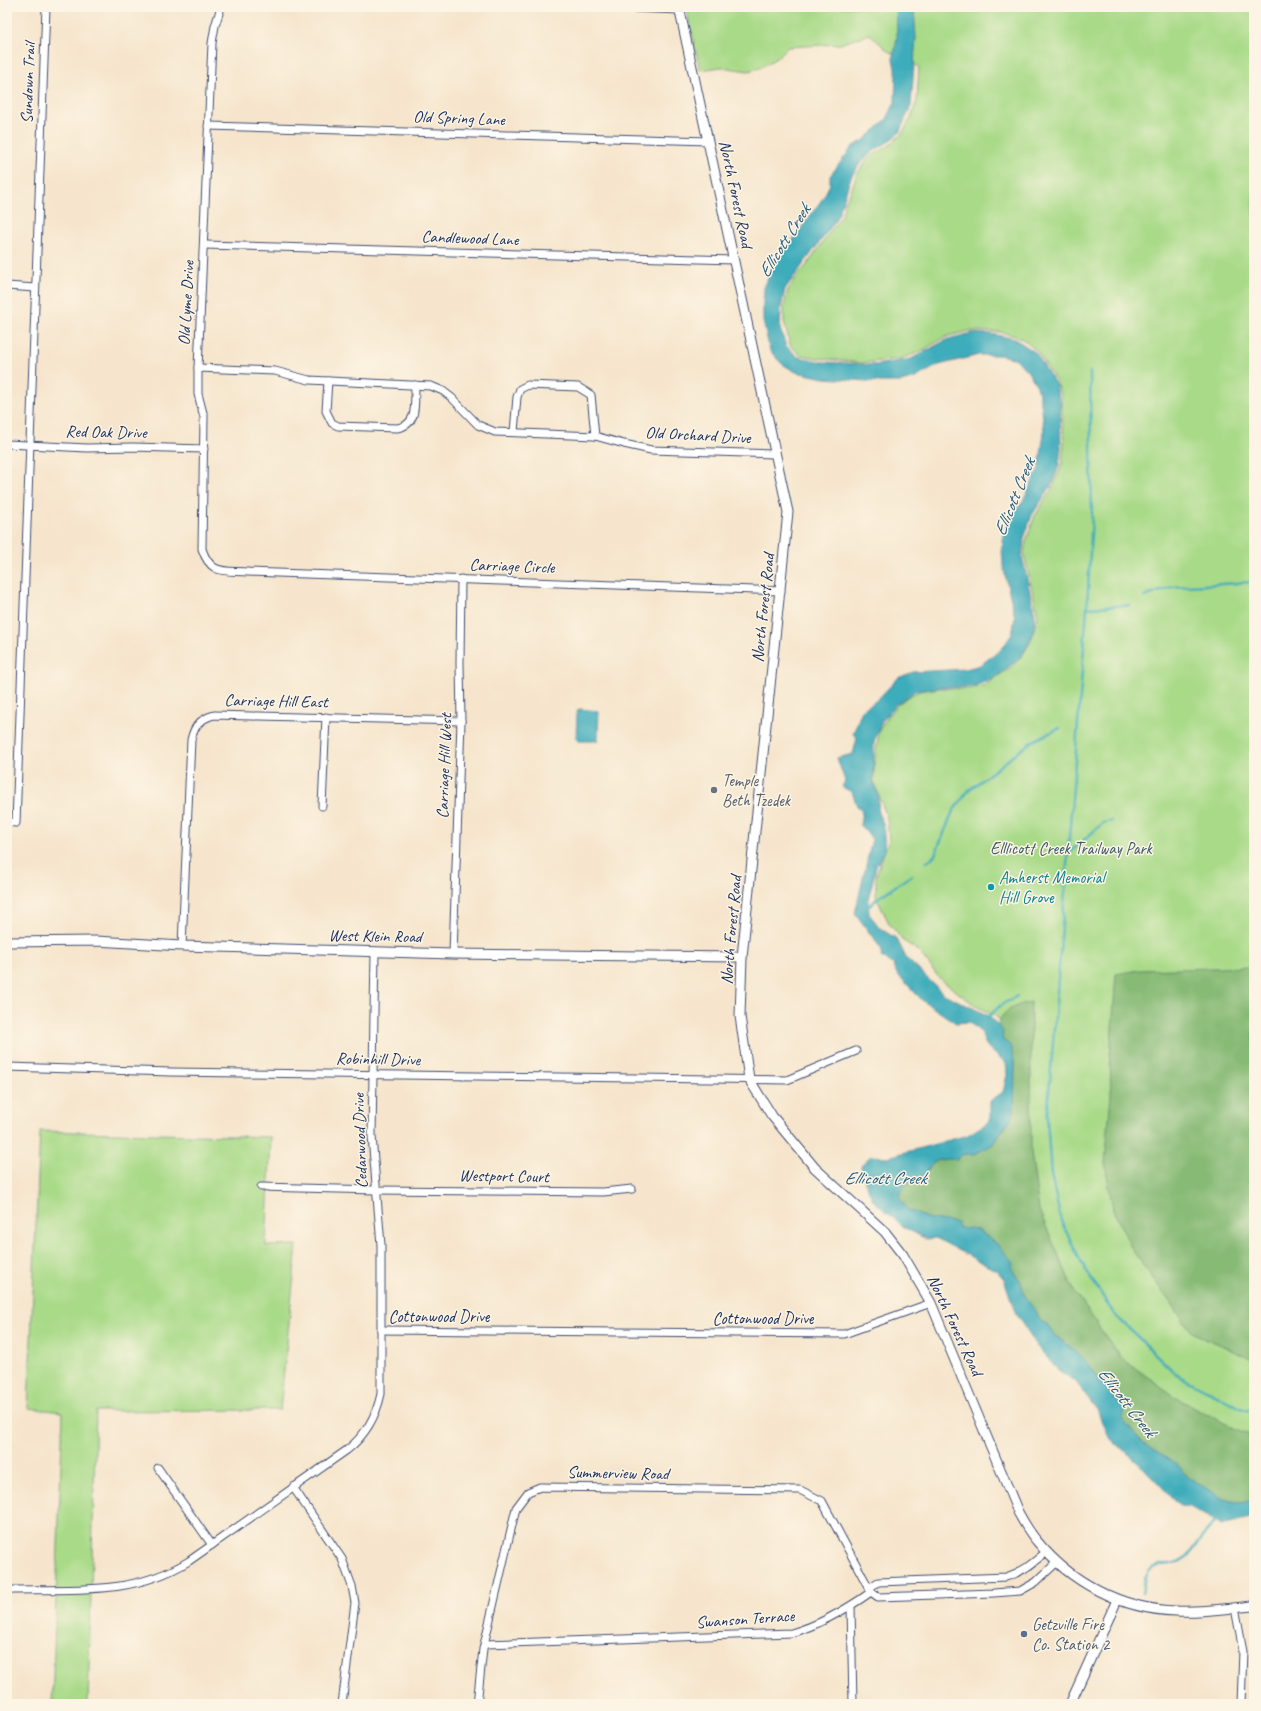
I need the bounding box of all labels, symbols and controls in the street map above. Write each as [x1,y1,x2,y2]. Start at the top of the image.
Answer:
street label: Sundown Trail [16,39,40,124]
street label: Old Spring Lane [413,106,507,130]
street label: North Forest Road [714,139,758,252]
water label: Ellicott Creek [753,198,817,281]
street label: Candlewood Lane [421,226,520,250]
street label: Old Lyme Drive [173,259,199,346]
street label: Red Oak Drive [65,421,148,443]
street label: Old Orchard Drive [645,422,753,448]
water label: Ellicott Creek [989,452,1041,539]
street label: North Forest Road [747,550,779,663]
street label: Carriage Circle [469,554,556,578]
street label: Carriage Hill East [224,690,330,712]
street label: Carriage Hill West [432,711,456,819]
place label: Temple Beth Tzedek [722,770,792,811]
marker: Temple Beth Tzedek [709,785,719,795]
park label: Elllicott Creek Trailway Park [990,838,1154,859]
place label: Amherst Memorial Hill Grove [999,867,1107,908]
street label: North Forest Road [716,872,746,985]
marker: Amherst Memorial Hill Grove [986,882,996,892]
street label: West Klein Road [328,925,425,947]
street label: Robinhill Drive [336,1048,422,1070]
street label: Cedarwood Drive [348,1092,372,1189]
street label: Westport Court [459,1165,551,1187]
water label: Ellicott Creek [844,1167,929,1189]
street label: North Forest Road [922,1271,989,1381]
street label: Cottonwood Drive [389,1306,491,1327]
street label: Cottonwood Drive [713,1308,815,1329]
water label: Ellicott Creek [1093,1363,1163,1444]
street label: Summerview Road [567,1462,671,1484]
street label: Swanson Terrace [695,1605,796,1633]
place label: Getzville Fire Co. Station 2 [1032,1614,1111,1655]
marker: Getzville Fire Co. Station 2 [1019,1629,1029,1639]

